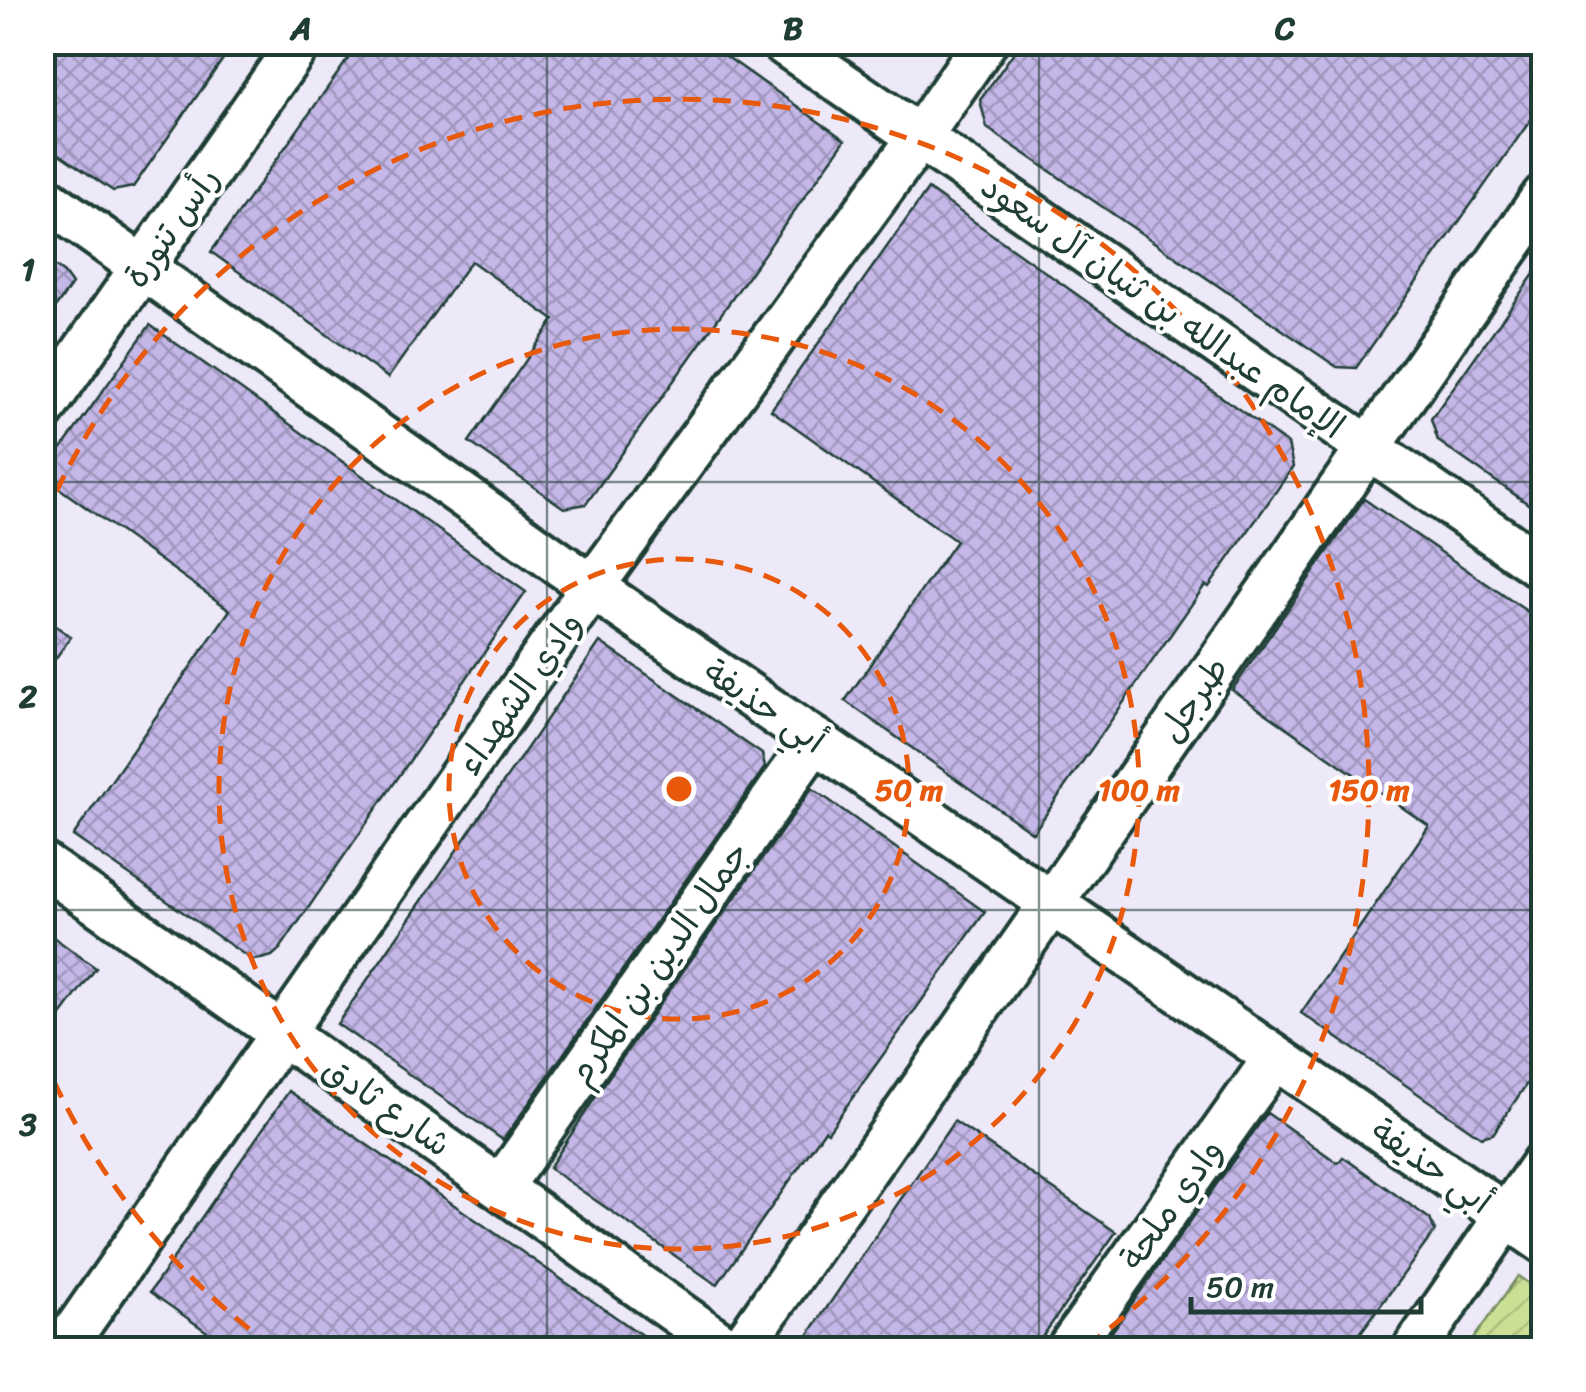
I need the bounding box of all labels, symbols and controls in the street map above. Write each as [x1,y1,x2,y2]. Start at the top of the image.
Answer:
text: A [289,0,312,57]
text: B [783,0,803,57]
text: C [1274,0,1296,57]
street label: رأس تنورة [106,153,236,301]
street label: الإمام عبدالله بن ثنيان آل سعود [968,156,1358,456]
text: 1 [21,241,35,298]
street label: وادي الشهداء [439,598,599,788]
street label: أبي حذيفة [690,642,840,771]
street label: طبرجل [1141,643,1245,755]
text: 2 [19,668,38,725]
text: 50 m [875,763,943,817]
text: 100 m [1098,763,1180,817]
text: 150 m [1329,763,1410,817]
centre of rings [661,771,697,807]
street label: جمال الدين بن المكرم [550,827,766,1099]
street label: شارع ثادق [309,1039,465,1173]
text: 3 [18,1096,37,1153]
street label: أبي حذيفة [1358,1101,1507,1231]
street label: وادي ملحة [1102,1125,1240,1283]
scale bar [1191,1252,1421,1314]
text: 50 m [1206,1260,1274,1314]

